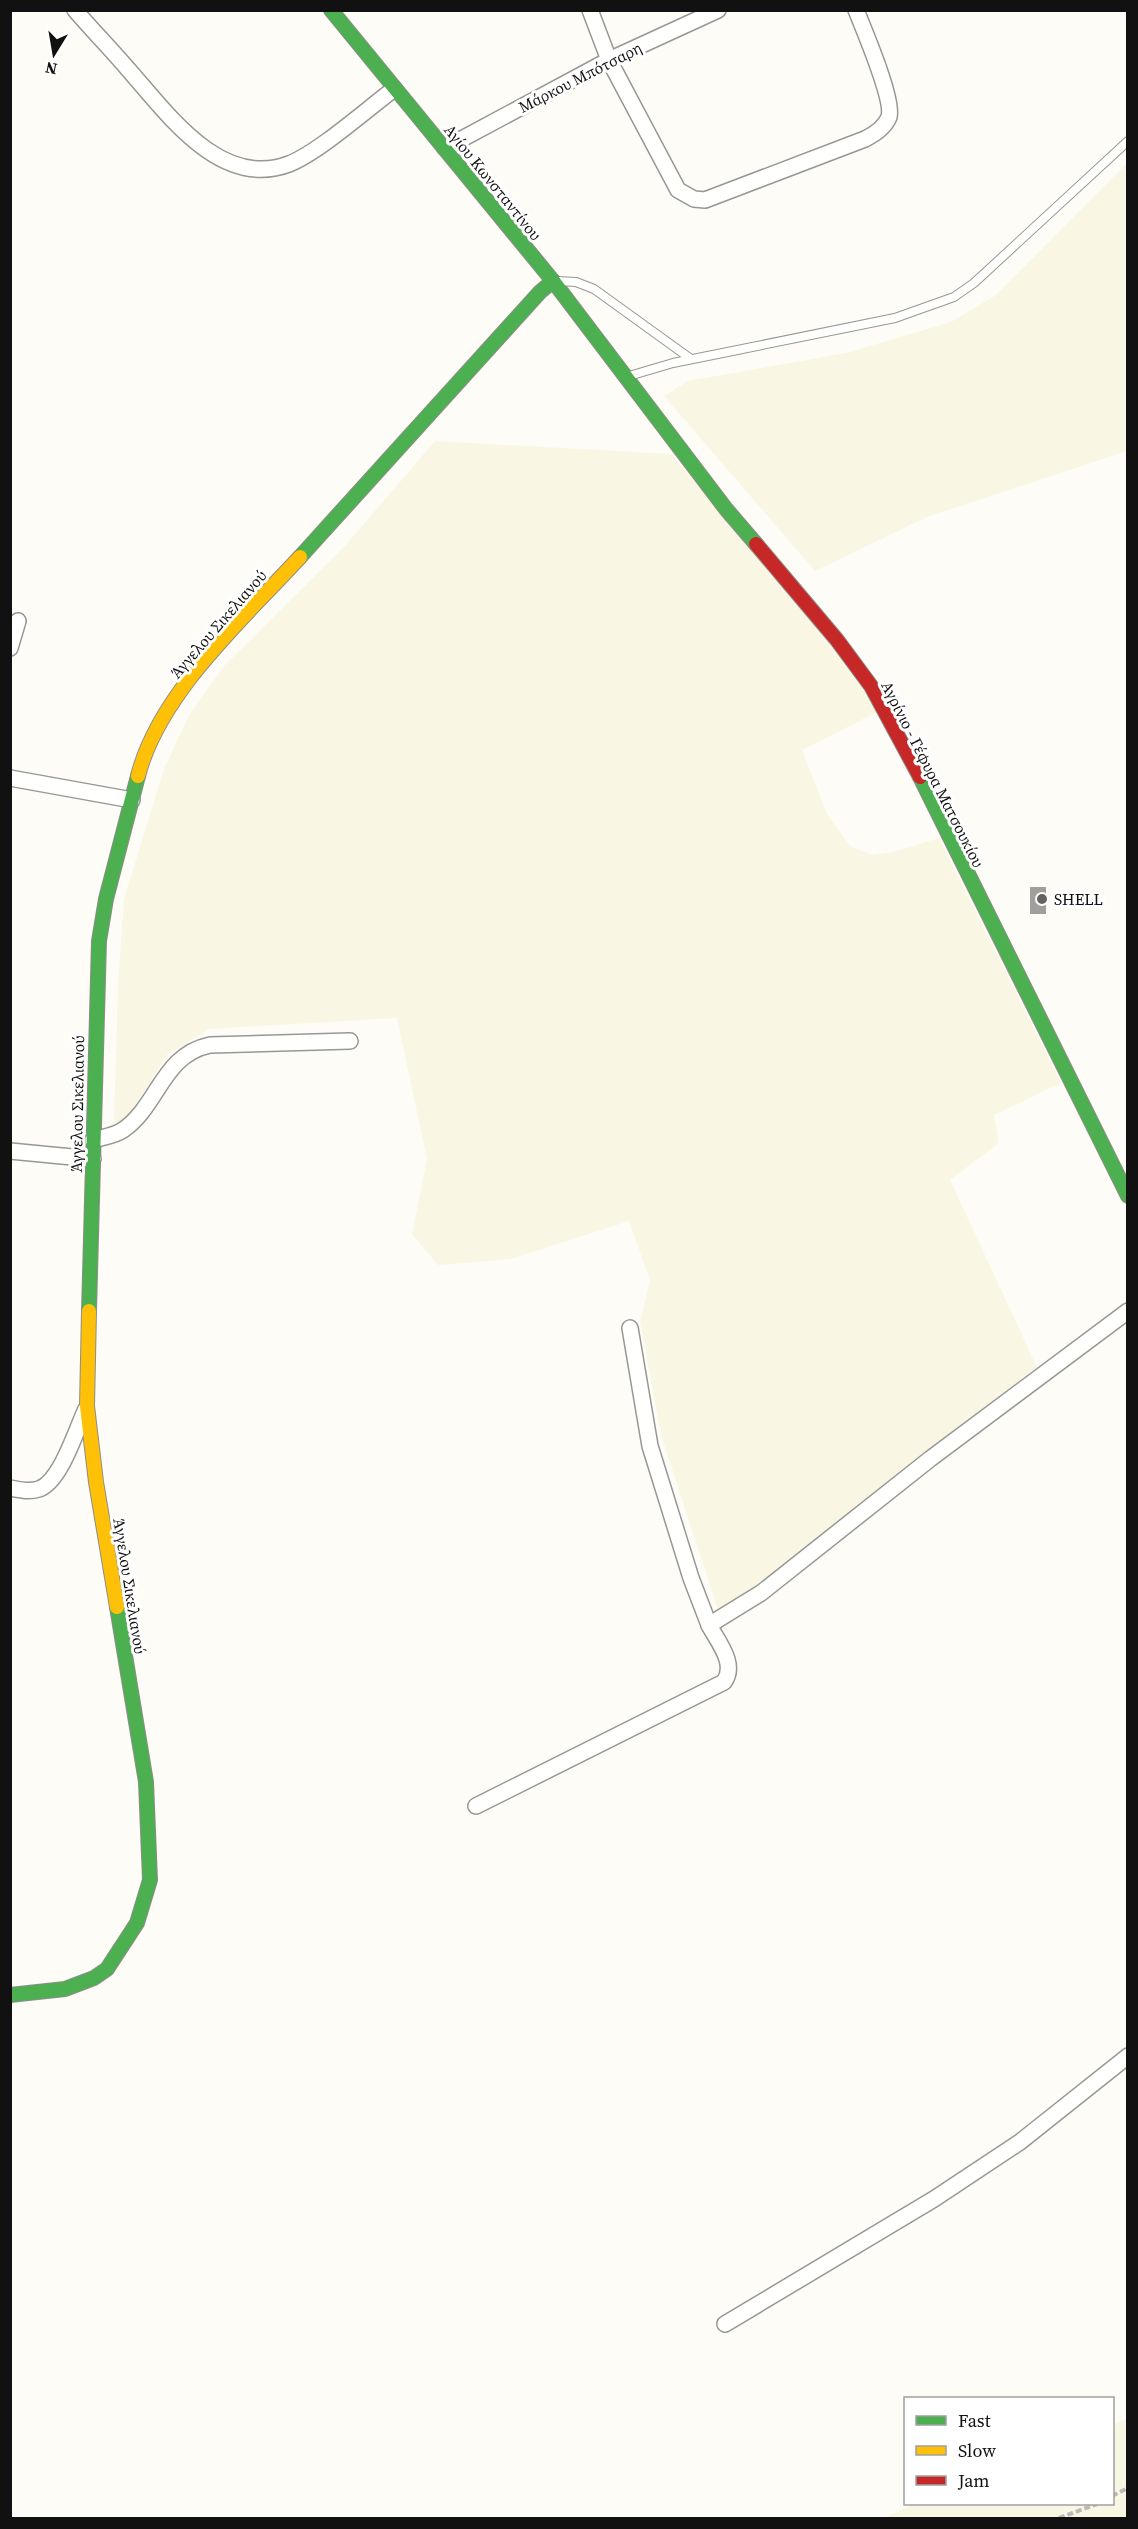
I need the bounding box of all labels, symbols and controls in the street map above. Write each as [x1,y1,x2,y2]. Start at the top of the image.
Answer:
north arrow [24,24,84,84]
street label: Μάρκου Μπότσαρη [515,36,645,118]
text: N [43,57,59,81]
street label: Αγίου Κωνσταντίνου [439,119,547,245]
street label: Άγγελου Σικελιανού [165,565,271,683]
street label: Αγρίνιο - Γέφυρα Ματσουκίου [876,677,990,871]
place label: SHELL [1054,888,1103,910]
marker: SHELL [1035,892,1049,906]
street label: Άγγελου Σικελιανού [65,1035,89,1173]
street label: Άγγελου Σικελιανού [108,1517,152,1655]
legend [904,2397,1114,2505]
text: Fast [958,2408,991,2433]
text: Slow [958,2438,996,2463]
text: Jam [957,2468,990,2493]

